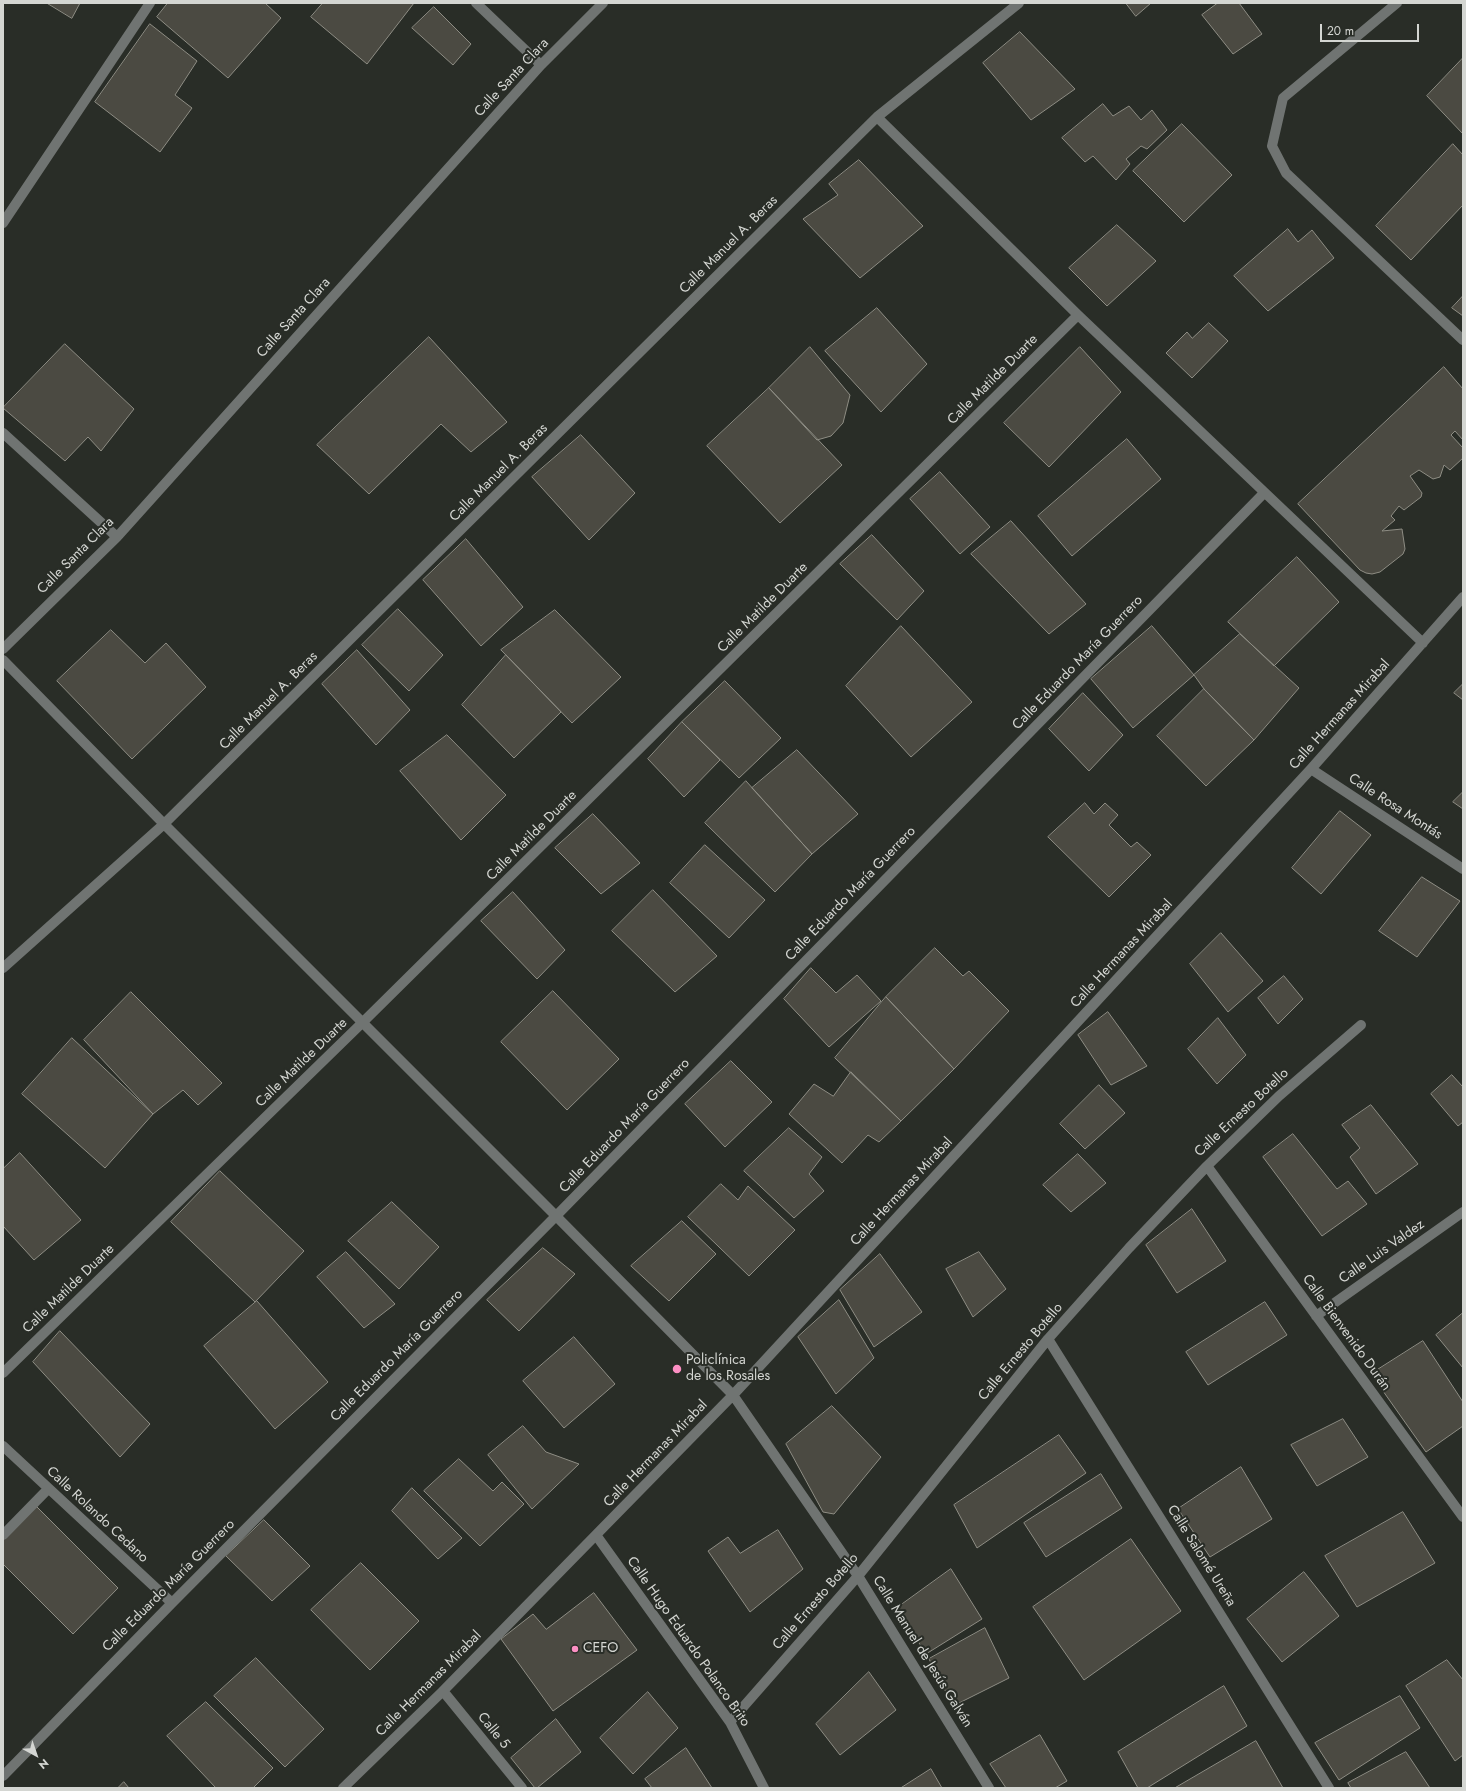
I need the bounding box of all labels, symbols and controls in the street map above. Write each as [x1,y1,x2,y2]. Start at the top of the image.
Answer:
scale bar [1322,16,1421,42]
text: 20 m [1327,22,1354,40]
street label: Calle Santa Clara [471,35,553,121]
street label: Calle Manuel A. Beras [676,192,782,298]
street label: Calle Santa Clara [254,275,334,361]
street label: Calle Matilde Duarte [944,331,1042,429]
street label: Calle Manuel A. Beras [446,420,552,526]
street label: Calle Santa Clara [34,514,118,598]
street label: Calle Matilde Duarte [714,559,812,657]
street label: Calle Eduardo María Guerrero [1009,592,1147,734]
street label: Calle Manuel A. Beras [216,648,322,754]
street label: Calle Hermanas Mirabal [1286,657,1394,773]
street label: Calle Rosa Montás [1345,770,1445,844]
street label: Calle Matilde Duarte [483,787,581,885]
street label: Calle Eduardo María Guerrero [782,823,920,965]
street label: Calle Hermanas Mirabal [1067,896,1177,1012]
street label: Calle Matilde Duarte [253,1015,351,1111]
street label: Calle Eduardo María Guerrero [556,1055,694,1197]
street label: Calle Ernesto Botello [1192,1065,1292,1161]
street label: Calle Hermanas Mirabal [847,1134,957,1250]
street label: Calle Luis Valdez [1336,1216,1428,1288]
street label: Calle Matilde Duarte [20,1241,118,1337]
street label: Calle Bienvenido Durán [1298,1271,1394,1395]
street label: Calle Eduardo María Guerrero [327,1286,467,1426]
street label: Calle Ernesto Botello [975,1300,1067,1404]
place label: Policlínica de los Rosales [686,1353,770,1386]
marker: Policlínica de los Rosales [671,1363,683,1375]
street label: Calle Hermanas Mirabal [601,1397,711,1511]
street label: Calle Rolando Cedano [43,1463,151,1567]
street label: Calle Salomé Ureña [1163,1502,1239,1610]
street label: Calle Eduardo María Guerrero [99,1516,239,1656]
street label: Calle Ernesto Botello [770,1550,862,1654]
street label: Calle Hugo Eduardo Polanco Brito [623,1554,753,1730]
street label: Calle Manuel de Jesús Galván [868,1573,976,1731]
street label: Calle Hermanas Mirabal [373,1628,485,1740]
place label: CEFO [583,1641,618,1657]
marker: CEFO [570,1644,580,1654]
street label: Calle 5 [473,1709,513,1753]
north arrow [16,1735,56,1775]
text: N [35,1755,52,1773]

